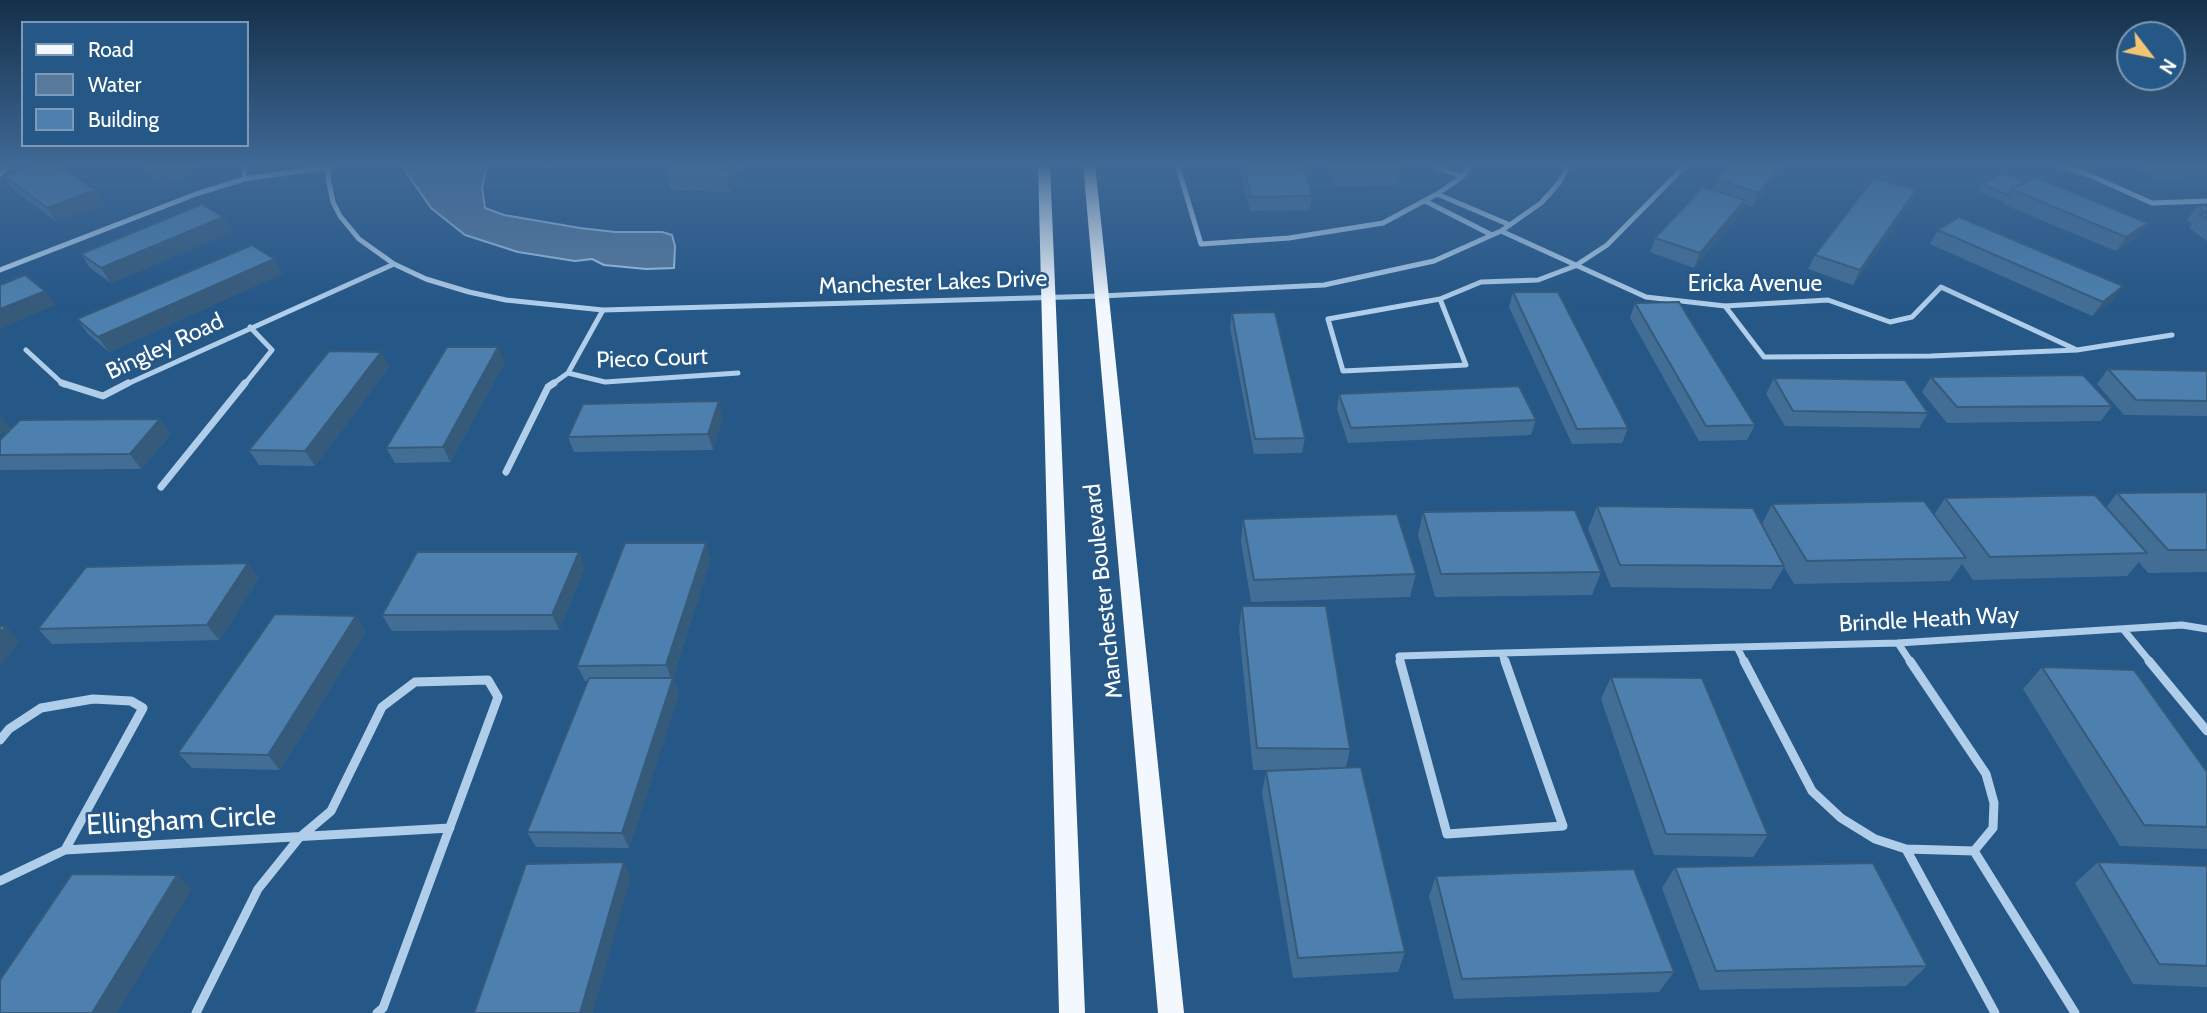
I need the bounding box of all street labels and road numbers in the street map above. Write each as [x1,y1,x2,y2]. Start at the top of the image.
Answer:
street label: Manchester Lakes Drive [818,265,1048,301]
street label: Ericka Avenue [1688,270,1822,298]
street label: Bingley Road [102,308,228,386]
street label: Pieco Court [596,343,708,375]
street label: Manchester Boulevard [1079,482,1129,700]
street label: Brindle Heath Way [1838,601,2020,639]
street label: Ellingham Circle [85,799,277,843]

